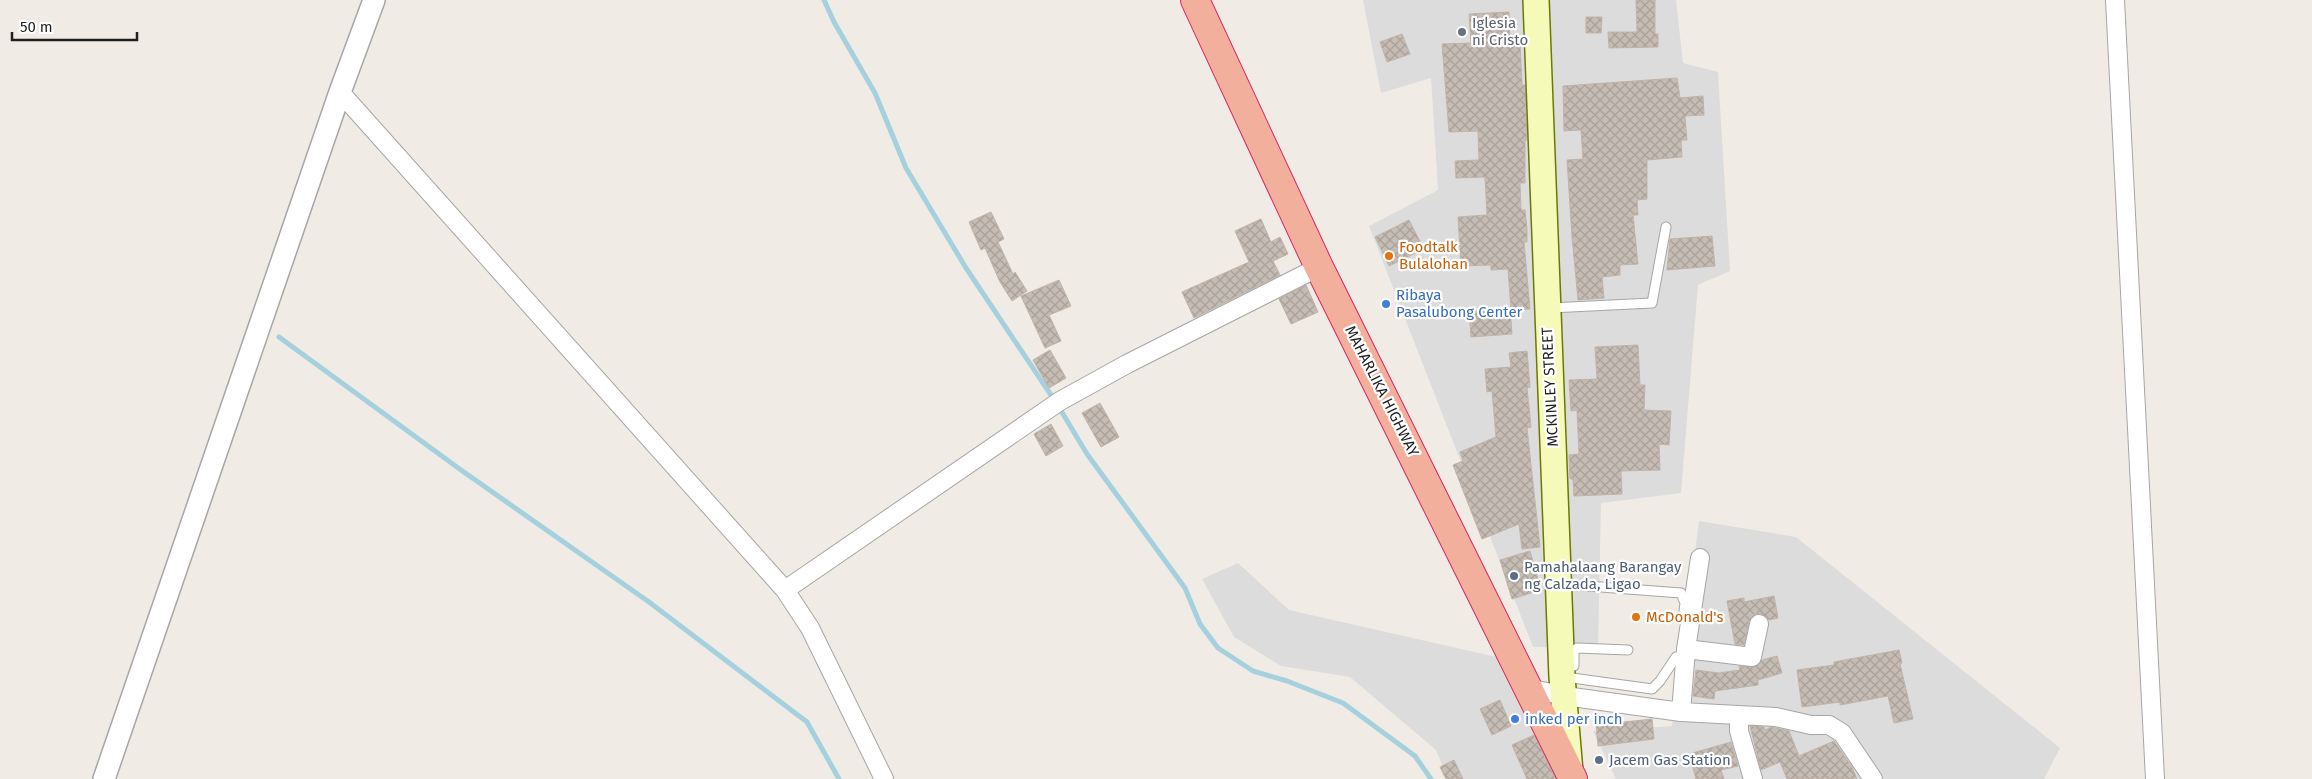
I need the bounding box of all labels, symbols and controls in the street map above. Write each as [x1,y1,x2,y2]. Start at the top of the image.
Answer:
scale bar [12,10,138,42]
place label: Iglesia ni Cristo [1472,14,1528,49]
text: 50 m [20,18,53,36]
marker: Iglesia ni Cristo [1456,26,1468,38]
place label: Foodtalk Bulalohan [1399,238,1468,273]
marker: Foodtalk Bulalohan [1383,250,1395,262]
place label: Ribaya Pasalubong Center [1396,286,1523,321]
marker: Ribaya Pasalubong Center [1380,298,1392,310]
street label: MAHARLIKA HIGHWAY [1341,323,1423,460]
street label: MCKINLEY STREET [1538,327,1562,447]
place label: Pamahalaang Barangay ng Calzada, Ligao [1524,558,1682,593]
marker: Pamahalaang Barangay ng Calzada, Ligao [1508,570,1520,582]
place label: McDonald's [1646,608,1724,626]
marker: McDonald's [1630,611,1642,623]
place label: inked per inch [1525,710,1623,728]
marker: inked per inch [1509,713,1521,725]
place label: Jacem Gas Station [1609,751,1731,769]
marker: Jacem Gas Station [1593,754,1605,766]

